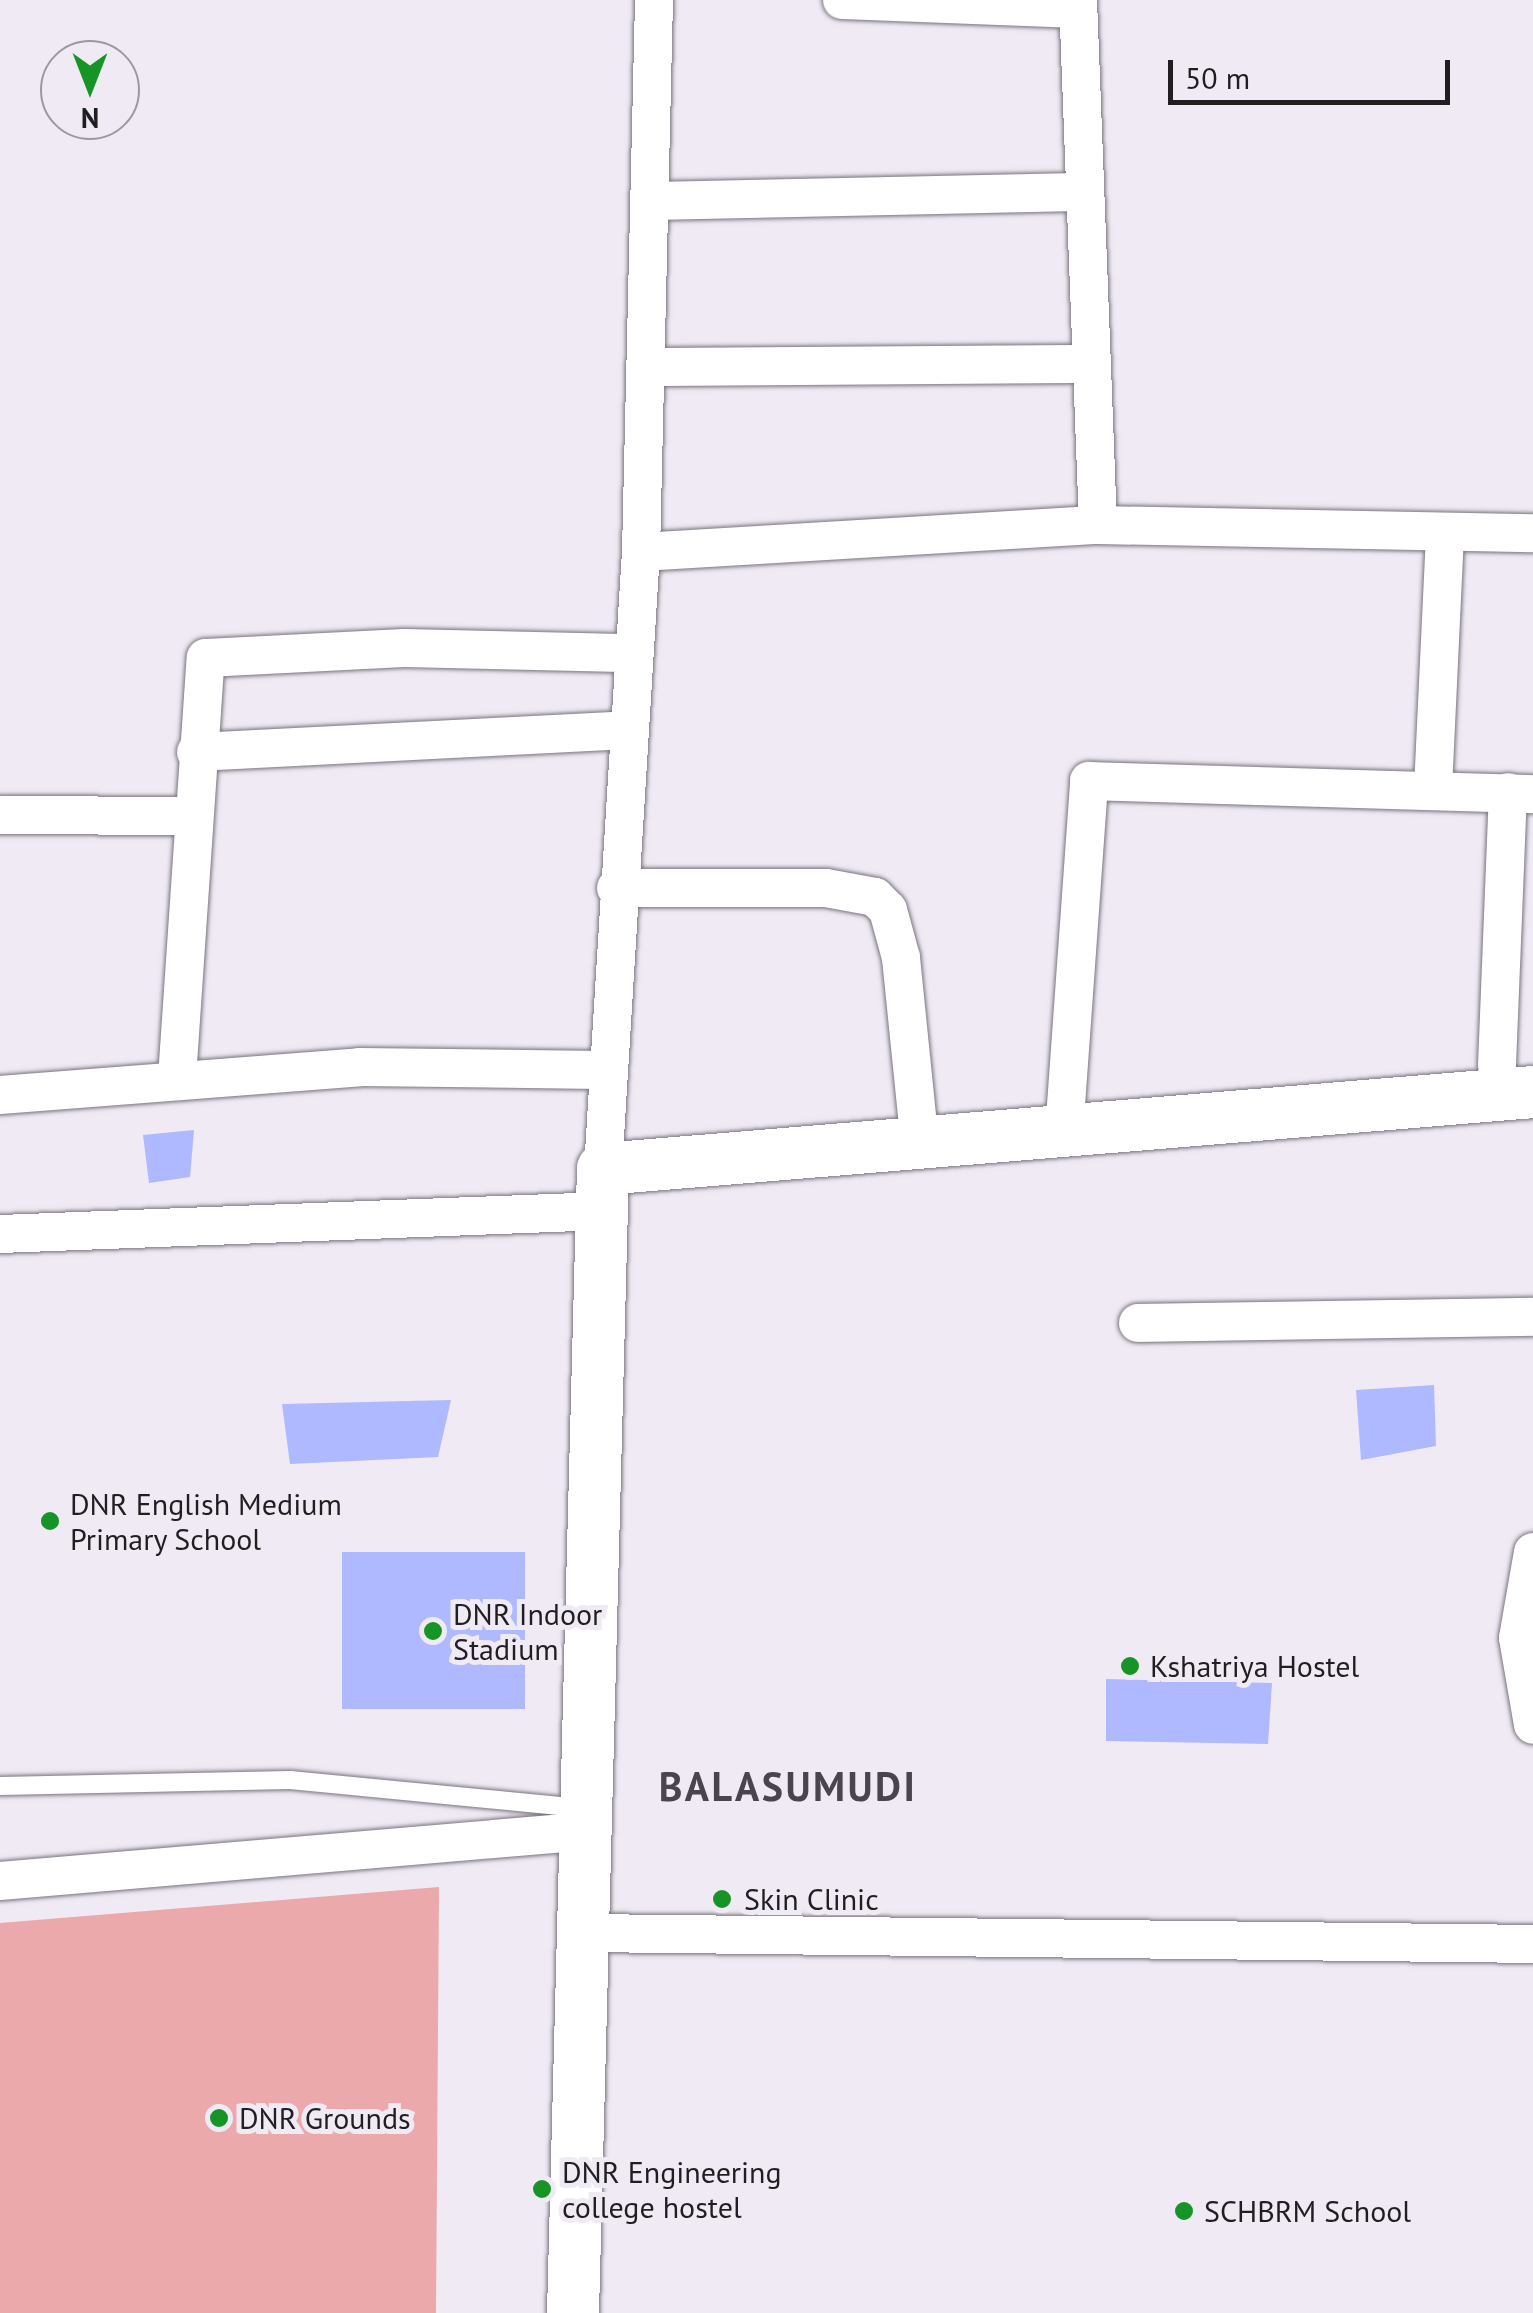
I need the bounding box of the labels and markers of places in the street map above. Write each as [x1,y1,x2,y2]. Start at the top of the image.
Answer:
place label: DNR English Medium Primary School [70,1486,342,1556]
marker: DNR English Medium Primary School [39,1510,61,1532]
place label: DNR Indoor Stadium [453,1596,602,1666]
marker: DNR Indoor Stadium [422,1620,444,1642]
place label: Kshatriya Hostel [1150,1648,1359,1684]
marker: Kshatriya Hostel [1119,1655,1141,1677]
place label: Skin Clinic [744,1881,879,1917]
marker: Skin Clinic [709,1886,735,1912]
place label: DNR Grounds [239,2100,411,2136]
marker: DNR Grounds [208,2107,230,2129]
place label: DNR Engineering college hostel [562,2154,782,2224]
marker: DNR Engineering college hostel [531,2178,553,2200]
place label: SCHBRM School [1204,2193,1411,2229]
marker: SCHBRM School [1173,2200,1195,2222]

